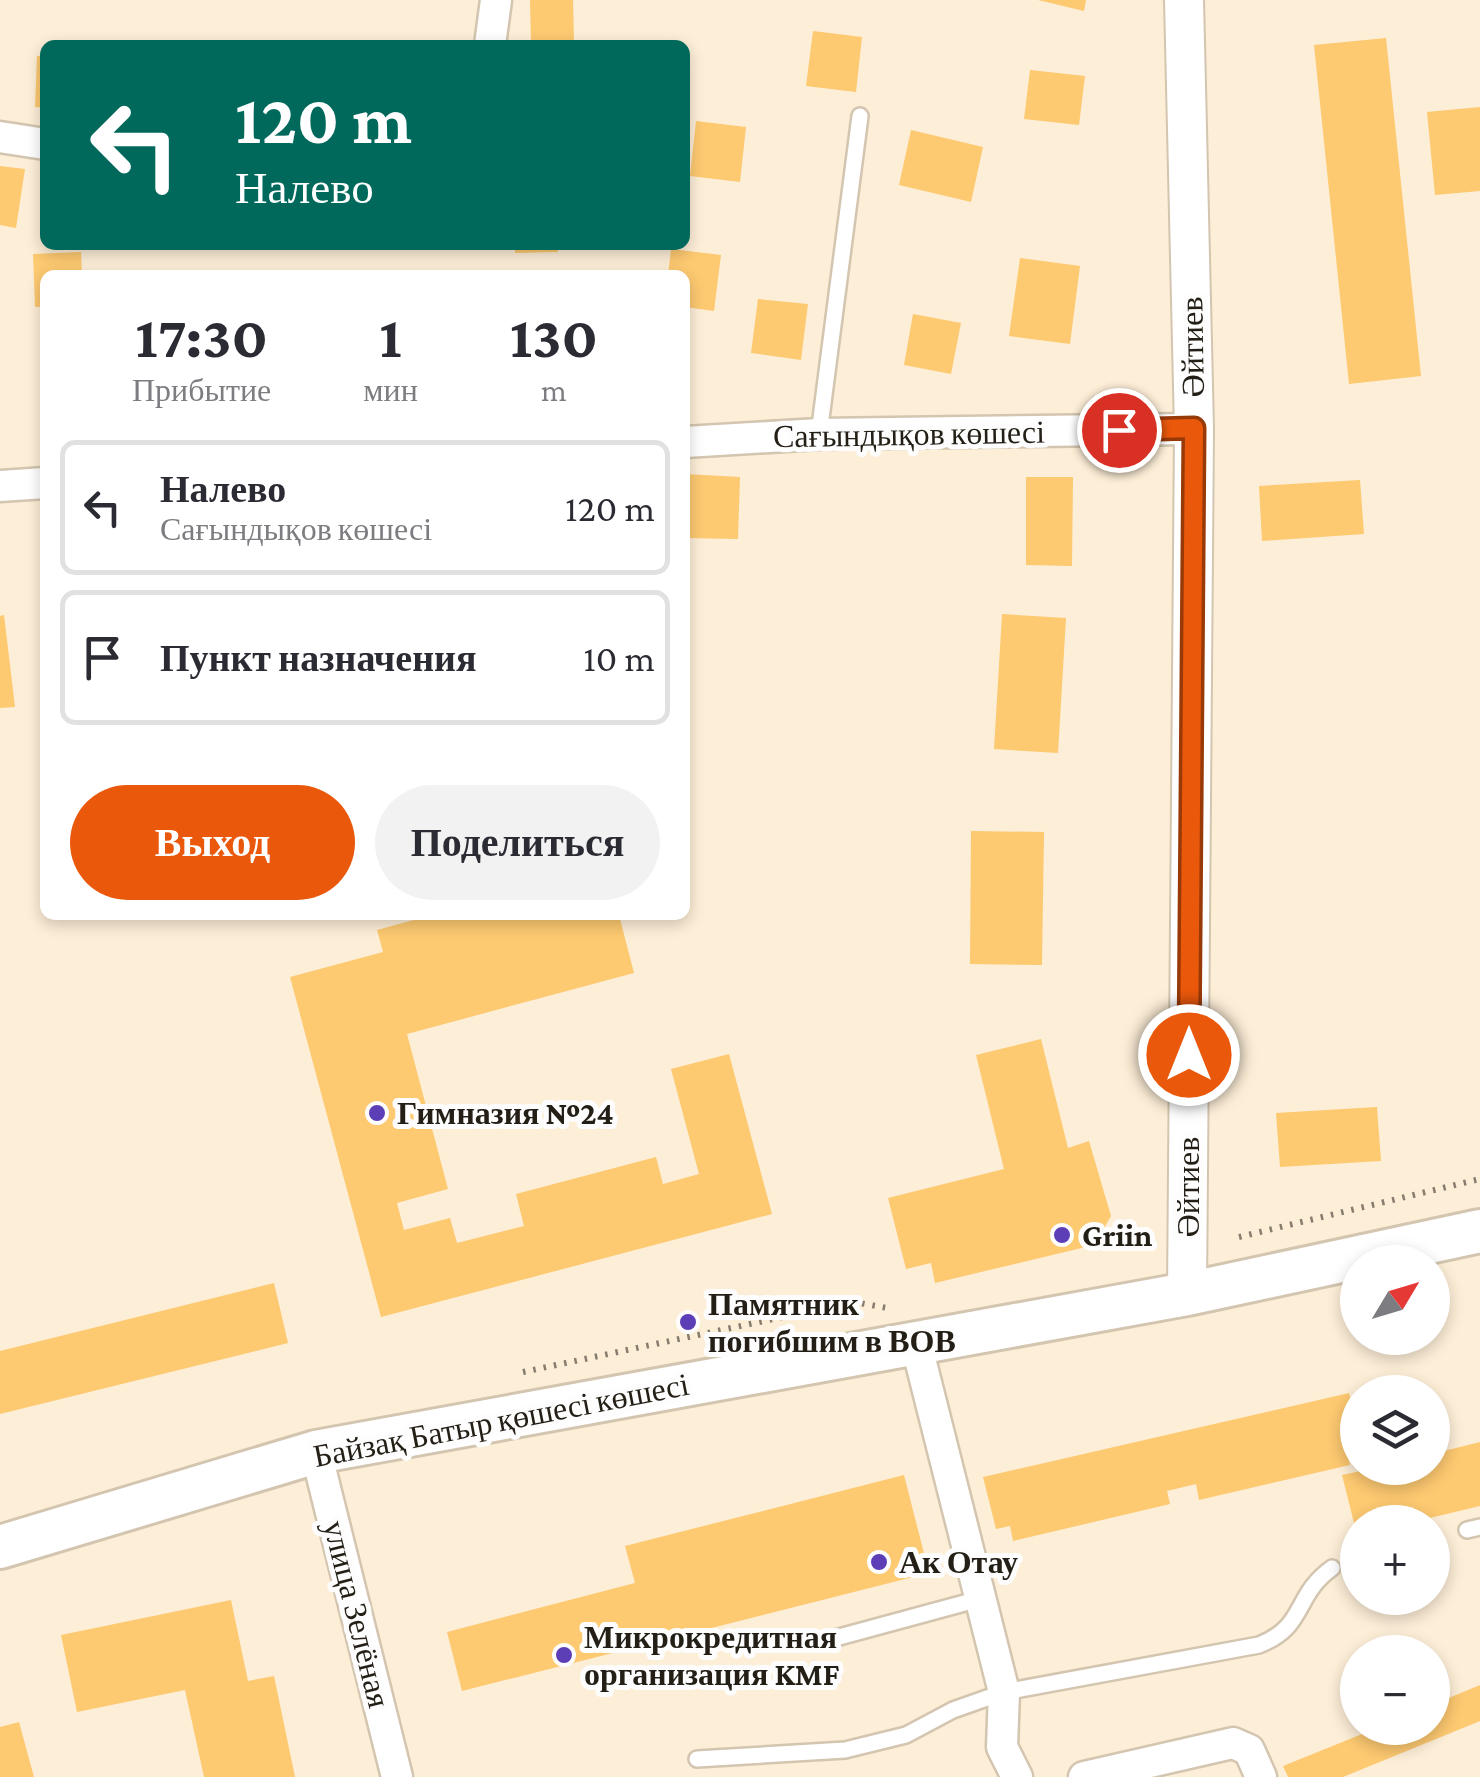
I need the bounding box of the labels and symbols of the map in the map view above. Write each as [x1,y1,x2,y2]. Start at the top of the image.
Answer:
street label: Әйтиев [1173,296,1211,398]
pin [1077,388,1162,473]
street label: Сағындықов көшесі [773,414,1045,454]
position arrow [1137,1003,1241,1107]
place label: Гимназия №24 [397,1095,614,1131]
marker: Гимназия №24 [366,1102,388,1124]
street label: Әйтиев [1170,1137,1206,1237]
place label: Griin [1082,1217,1152,1253]
marker: Griin [1051,1224,1073,1246]
north arrow [1340,1245,1450,1355]
place label: Памятник погибшим в ВОВ [708,1286,956,1359]
marker: Памятник погибшим в ВОВ [677,1311,699,1333]
street label: Байзақ Батыр қөшесі көшесі [310,1366,692,1474]
street label: улица Зелёная [316,1517,398,1712]
place label: Ак Отау [899,1544,1018,1580]
marker: Ак Отау [868,1551,890,1573]
place label: Микрокредитная организация KMF [584,1619,840,1692]
marker: Микрокредитная организация KMF [553,1644,575,1666]

